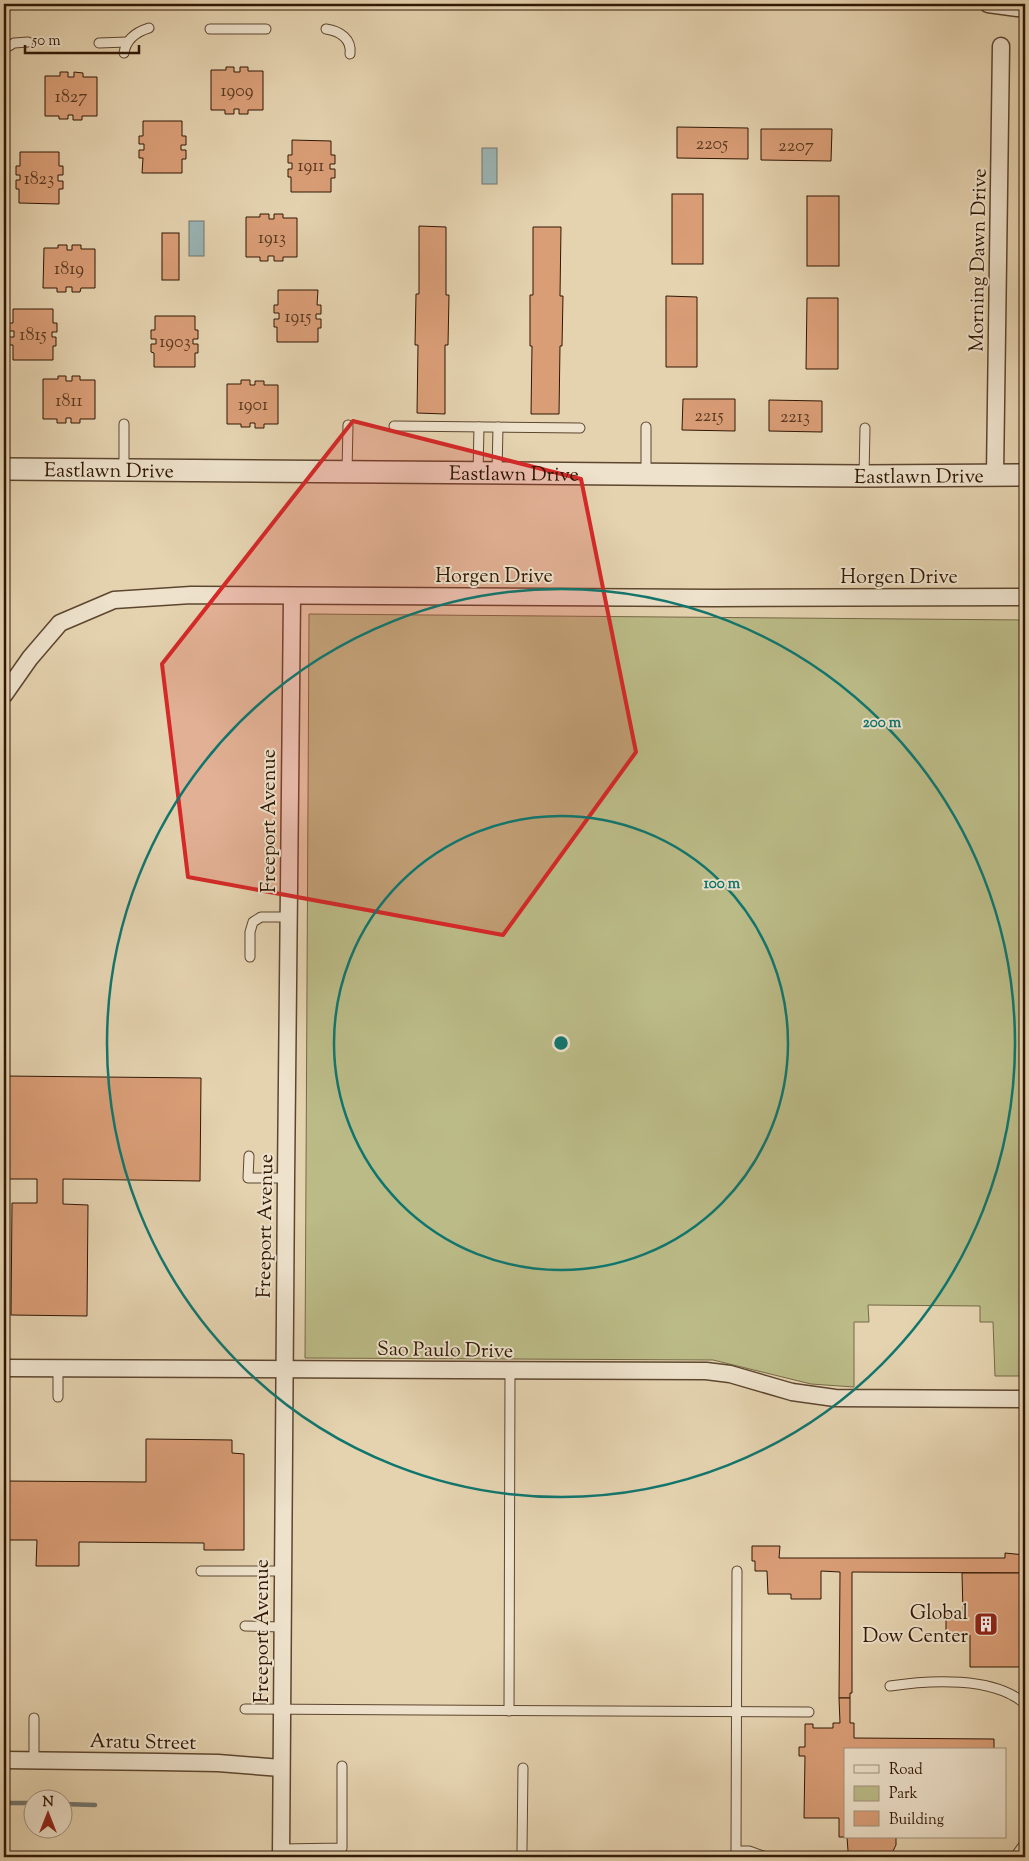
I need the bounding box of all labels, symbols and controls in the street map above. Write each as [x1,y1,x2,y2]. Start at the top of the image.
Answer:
scale bar [25,22,139,54]
text: 50 m [31,31,61,52]
house number: 1909 [221,79,254,105]
house number: 1827 [55,85,87,111]
house number: 2205 [696,132,728,158]
house number: 2207 [778,134,814,160]
house number: 1911 [298,154,324,180]
house number: 1823 [24,167,54,193]
street label: Morning Dawn Drive [963,168,996,352]
house number: 1913 [258,226,286,252]
house number: 1819 [54,257,84,283]
house number: 1915 [285,305,311,331]
house number: 1815 [19,323,47,349]
house number: 1903 [159,330,191,356]
house number: 1811 [55,389,83,415]
house number: 1901 [238,393,268,419]
house number: 2215 [694,404,724,430]
house number: 2213 [780,405,810,431]
street label: Eastlawn Drive [44,457,174,487]
street label: Eastlawn Drive [449,461,579,491]
street label: Eastlawn Drive [854,463,984,493]
street label: Horgen Drive [435,563,553,592]
street label: Horgen Drive [840,564,958,593]
text: 200 m [863,713,902,734]
street label: Freeport Avenue [256,749,285,893]
text: 100 m [704,874,741,895]
centre of rings [552,1034,570,1052]
street label: Freeport Avenue [251,1154,282,1298]
street label: Sao Paulo Drive [377,1336,513,1367]
street label: Freeport Avenue [249,1559,278,1703]
place label: Global Dow Center [862,1600,968,1652]
building icon: Global Dow Center [973,1611,999,1637]
street label: Aratu Street [89,1728,197,1759]
legend [844,1748,1006,1838]
text: Road [889,1760,923,1781]
text: Park [889,1784,918,1805]
north arrow [22,1788,72,1838]
text: N [42,1793,54,1813]
text: Building [889,1810,944,1831]

